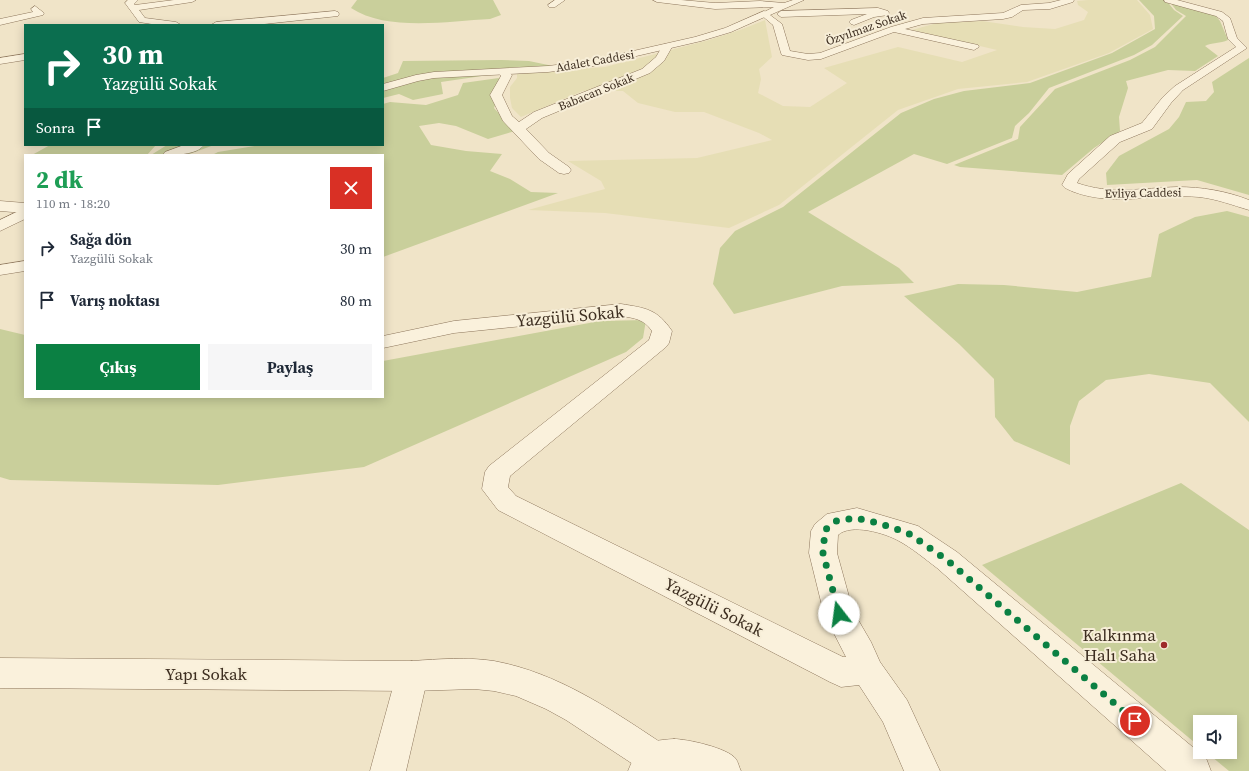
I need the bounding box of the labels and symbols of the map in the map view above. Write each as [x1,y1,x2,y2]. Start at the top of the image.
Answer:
street label: Özyılmaz Sokak [824,7,909,49]
street label: Adalet Caddesi [555,46,636,76]
street label: Babacan Sokak [556,69,637,114]
street label: Evliya Caddesi [1104,184,1182,202]
street label: Yazgülü Sokak [515,299,626,333]
street label: Yazgülü Sokak [660,572,768,643]
position arrow [818,593,860,635]
place label: Kalkınma Halı Saha [1082,623,1156,667]
marker: Kalkınma Halı Saha [1159,640,1169,650]
street label: Yapı Sokak [165,662,248,686]
pin [1118,704,1152,738]

